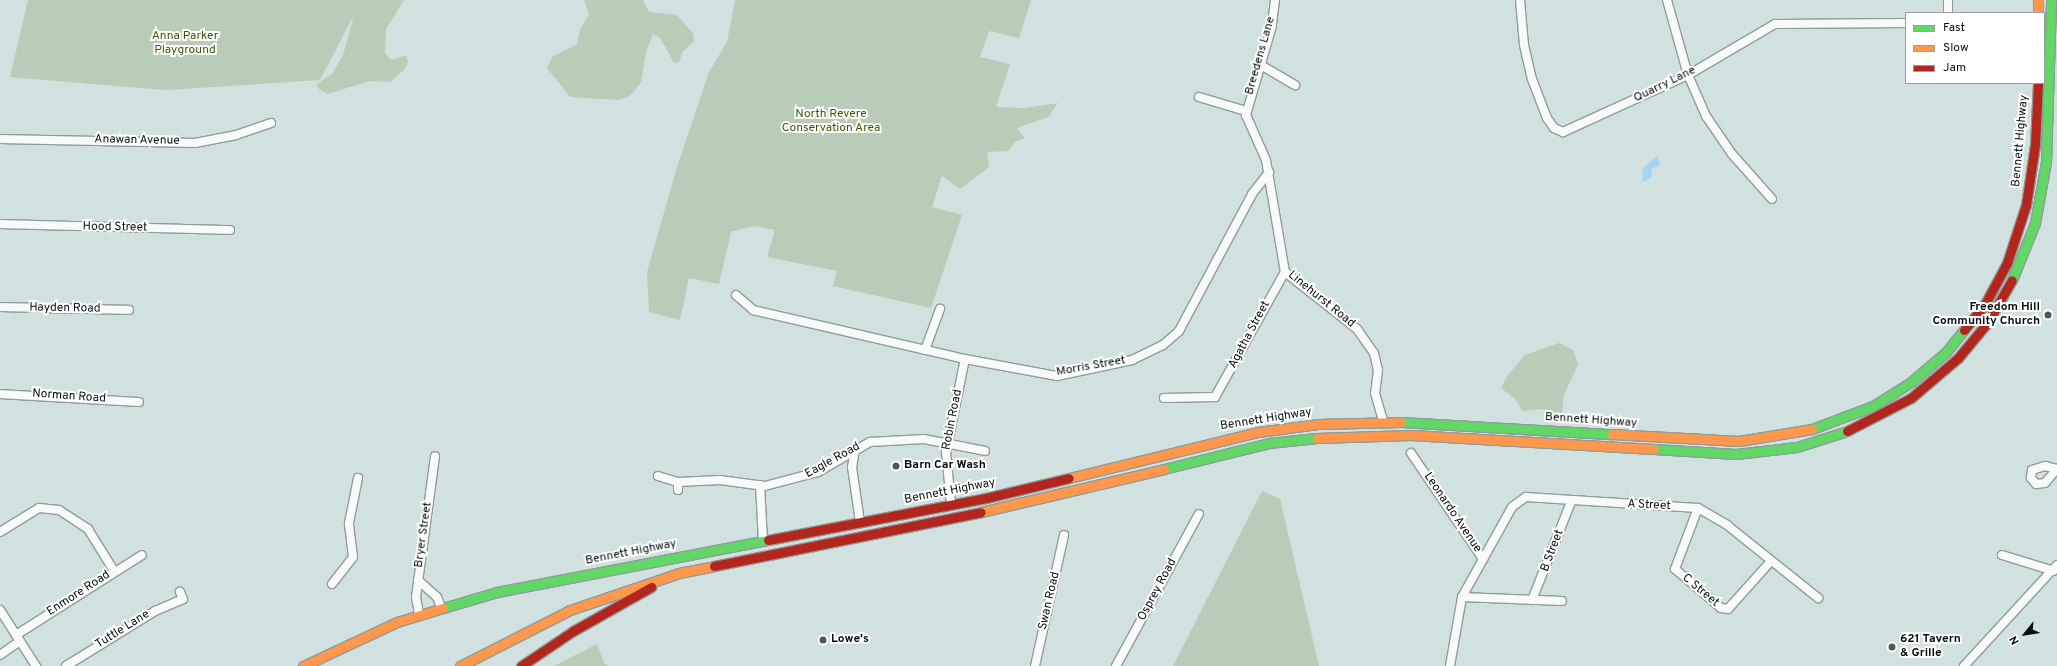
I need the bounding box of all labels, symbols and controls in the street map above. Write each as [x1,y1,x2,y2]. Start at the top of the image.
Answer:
legend [1905,12,2045,84]
street label: Breedens Lane [1243,15,1279,97]
text: Fast [1943,20,1965,36]
park label: Anna Parker Playground [152,30,218,58]
text: Slow [1943,40,1969,56]
text: Jam [1943,60,1966,76]
street label: Quarry Lane [1632,64,1698,106]
street label: Bennett Highway [2010,94,2032,188]
park label: North Revere Conservation Area [782,108,880,136]
street label: Anawan Avenue [94,133,180,149]
street label: Hood Street [82,220,148,236]
street label: Linehurst Road [1285,269,1357,331]
street label: Agatha Street [1226,299,1274,371]
street label: Hayden Road [29,301,101,317]
place label: Freedom Hill Community Church [1933,301,2040,329]
marker: Freedom Hill Community Church [2043,310,2053,320]
street label: Morris Street [1055,354,1127,380]
street label: Norman Road [32,387,106,407]
street label: Robin Road [940,388,966,452]
street label: Bennett Highway [1219,406,1313,434]
street label: Bennett Highway [1544,411,1638,431]
street label: Eagle Road [803,440,863,482]
place label: Barn Car Wash [904,459,986,473]
marker: Barn Car Wash [891,461,901,471]
street label: Leonardo Avenue [1420,470,1484,556]
street label: Bennett Highway [903,476,997,508]
street label: A Street [1627,498,1671,514]
street label: Bryer Street [412,501,436,569]
street label: B Street [1538,528,1568,574]
street label: Bennett Highway [584,537,678,569]
street label: Osprey Road [1136,556,1180,624]
street label: Enmore Road [45,568,113,620]
street label: Swan Road [1036,571,1064,631]
street label: C Street [1679,571,1721,611]
street label: Tuttle Lane [93,608,153,652]
north arrow [2005,614,2045,654]
place label: Lowe's [831,633,869,647]
place label: 621 Tavern & Grille [1900,633,1961,661]
text: N [2007,633,2023,647]
marker: Lowe's [818,635,828,645]
marker: 621 Tavern & Grille [1887,642,1897,652]

